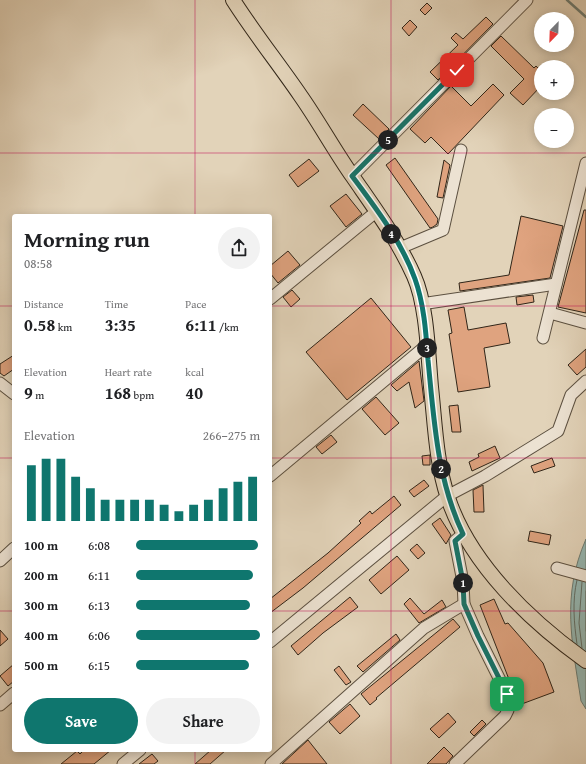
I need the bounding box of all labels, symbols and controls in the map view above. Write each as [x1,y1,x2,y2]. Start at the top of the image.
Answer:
north arrow [534,12,574,52]
map controls [534,12,574,148]
pin [440,53,474,87]
icon: check [446,59,468,81]
button: + [534,60,574,100]
button: − [534,108,574,148]
pin: 5 [378,130,398,150]
text: 5 [385,132,391,148]
text: Morning run [24,223,150,255]
pin: 4 [381,224,401,244]
text: 4 [388,226,394,242]
button: share [218,227,260,269]
text: 08:58 [24,254,52,273]
text: Distance [24,296,63,312]
text: Time [105,296,128,312]
text: Pace [185,296,206,312]
text: 0.58 [24,312,55,337]
text: 3:35 [105,312,136,337]
text: 6:11 [185,312,217,337]
text: km [55,319,72,335]
text: /km [217,319,239,335]
pin: 3 [417,338,437,358]
text: 3 [424,340,430,356]
text: Elevation [24,364,67,380]
text: Heart rate [105,364,152,380]
text: kcal [185,364,204,380]
text: 9 [24,380,33,405]
text: 168 [105,380,131,405]
text: 40 [185,380,203,405]
text: m [33,387,44,403]
text: bpm [131,387,154,403]
text: Elevation [24,426,75,445]
text: 266–275 m [203,426,260,445]
pin: 2 [431,459,451,479]
text: 2 [438,461,444,477]
text: 100 m [24,536,58,555]
text: 6:08 [88,536,110,555]
text: 200 m [24,566,58,585]
text: 6:11 [88,566,110,585]
pin: 1 [453,573,473,593]
text: 1 [460,575,466,591]
text: 300 m [24,596,58,615]
text: 6:13 [88,596,110,615]
text: 400 m [24,626,58,645]
text: 6:06 [88,626,110,645]
text: 500 m [24,656,58,675]
text: 6:15 [88,656,110,675]
pin [490,677,524,711]
icon: arrive [496,683,518,705]
button: Save [24,698,138,744]
button: Share [146,698,260,744]

